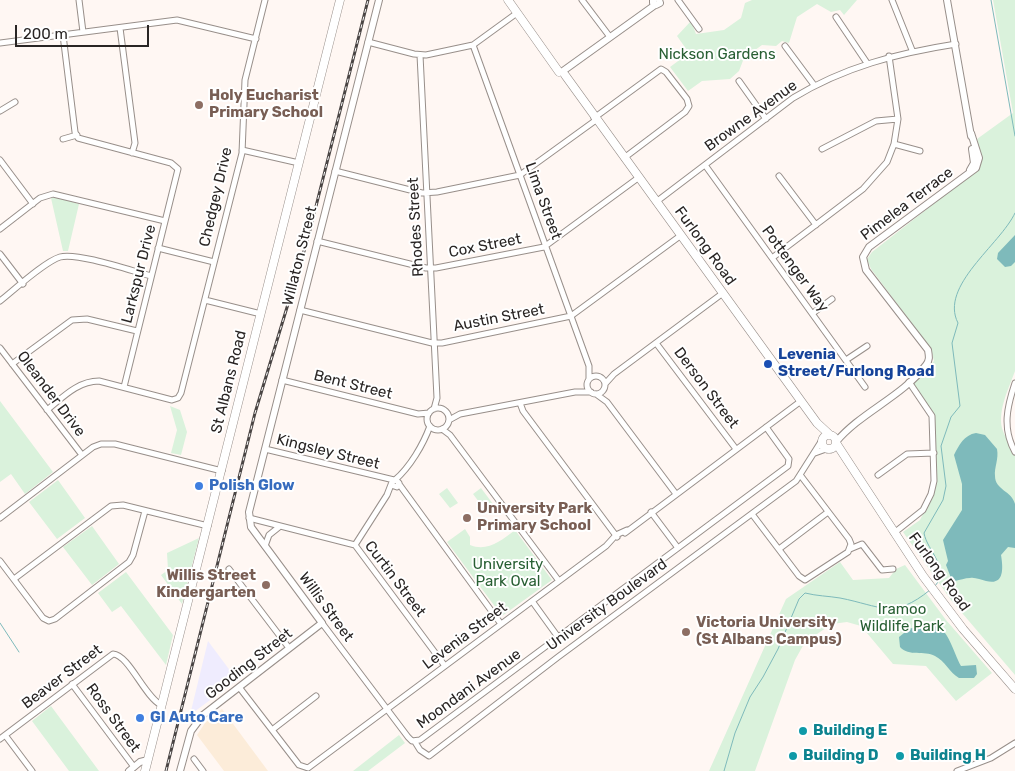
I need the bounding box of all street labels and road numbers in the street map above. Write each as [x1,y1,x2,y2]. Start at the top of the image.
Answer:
street label: Browne Avenue [701,76,801,156]
street label: Chedgey Drive [196,145,236,249]
street label: Lima Street [521,160,565,242]
street label: Pimelea Terrace [857,163,957,245]
street label: Rhodes Street [404,177,428,277]
street label: Furlong Road [670,203,740,289]
street label: Willaton Street [279,204,321,308]
street label: Pottenger Way [758,222,832,316]
street label: Larkspur Drive [118,223,160,325]
street label: Cox Street [447,230,523,262]
street label: Austin Street [452,300,546,336]
street label: St Albans Road [207,329,251,435]
street label: Derson Street [670,344,742,432]
street label: Oleander Drive [13,348,89,440]
street label: Bent Street [312,367,394,403]
street label: Kingsley Street [275,431,381,473]
street label: Furlong Road [904,529,974,615]
street label: Curtin Street [361,538,429,620]
street label: University Boulevard [543,555,671,655]
street label: Willis Street [295,569,357,645]
street label: Levenia Street [419,598,511,674]
street label: Gooding Street [202,625,296,703]
street label: Beaver Street [18,641,106,713]
street label: Moondani Avenue [413,645,525,733]
street label: Ross Street [82,680,144,756]

